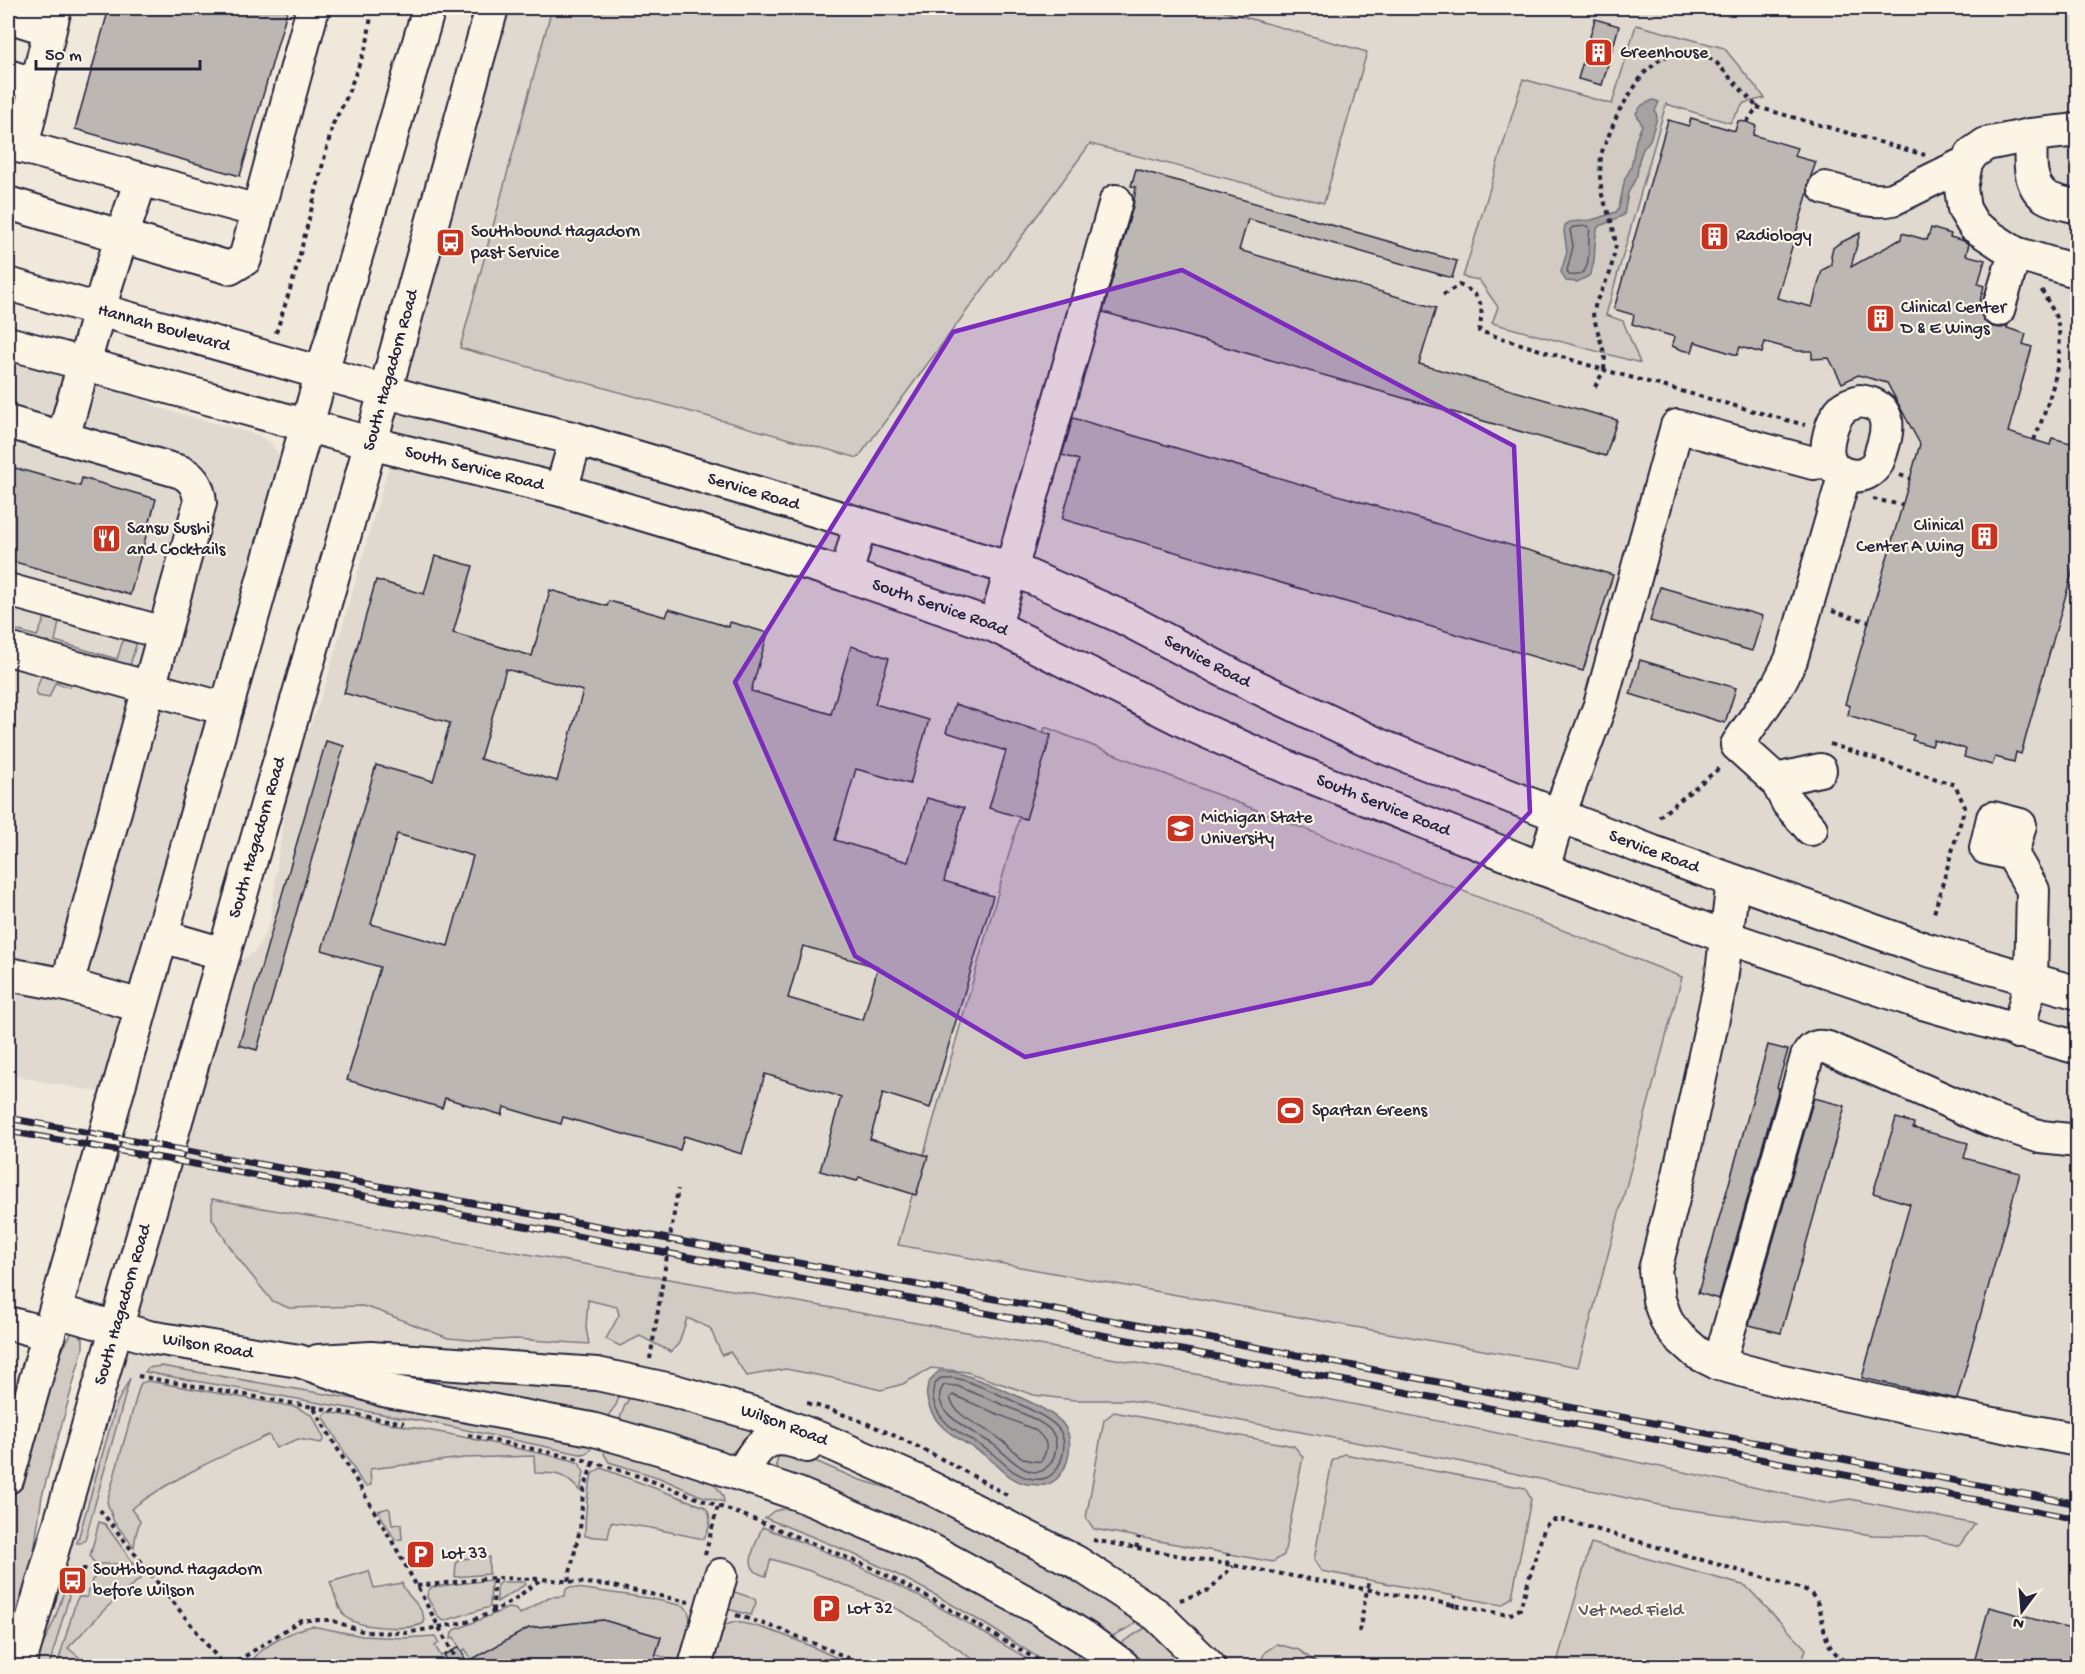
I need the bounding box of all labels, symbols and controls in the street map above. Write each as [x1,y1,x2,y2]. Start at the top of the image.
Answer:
scale bar [36,33,200,71]
building icon: Greenhouse [1583,37,1615,69]
place label: Greenhouse [1620,43,1709,64]
text: 50 m [45,46,82,67]
building icon: Radiology [1699,220,1731,252]
place label: Southbound Hagadorn past Service [470,222,641,264]
bus stop icon: Southbound Hagadorn past Service [434,226,466,258]
place label: Radiology [1736,226,1812,247]
street label: South Hagadorn Road [359,286,424,453]
place label: Clinical Center D & E Wings [1900,298,2008,340]
street label: Hannah Boulevard [95,300,234,357]
building icon: Clinical Center D & E Wings [1864,302,1896,334]
street label: South Service Road [403,441,547,496]
street label: Service Road [705,468,803,516]
place label: Clinical Center A Wing [1856,516,1964,558]
place label: Sansu Sushi and Cocktails [127,519,227,561]
building icon: Clinical Center A Wing [1969,520,2001,552]
restaurant icon: Sansu Sushi and Cocktails [90,523,122,555]
street label: South Service Road [869,574,1013,642]
street label: Service Road [1160,630,1255,693]
street label: South Hagadorn Road [224,753,291,921]
street label: South Service Road [1313,770,1454,842]
place label: Michigan State University [1201,808,1313,850]
school or university icon: Michigan State University [1164,812,1196,844]
street label: Service Road [1606,825,1703,879]
sports icon: Spartan Greens [1275,1095,1307,1127]
place label: Spartan Greens [1312,1101,1429,1122]
street label: South Hagadorn Road [90,1220,157,1388]
street label: Wilson Road [161,1329,256,1364]
street label: Wilson Road [738,1400,832,1452]
parking icon: Lot 33 [404,1538,436,1570]
place label: Lot 33 [441,1544,487,1565]
place label: Southbound Hagadorn before Wilson [93,1560,263,1602]
bus stop icon: Southbound Hagadorn before Wilson [56,1564,88,1596]
north arrow [1992,1581,2052,1641]
parking icon: Lot 32 [810,1593,842,1625]
place label: Lot 32 [847,1599,893,1620]
park label: Vet Med Field [1578,1601,1685,1622]
text: N [2011,1611,2026,1633]

